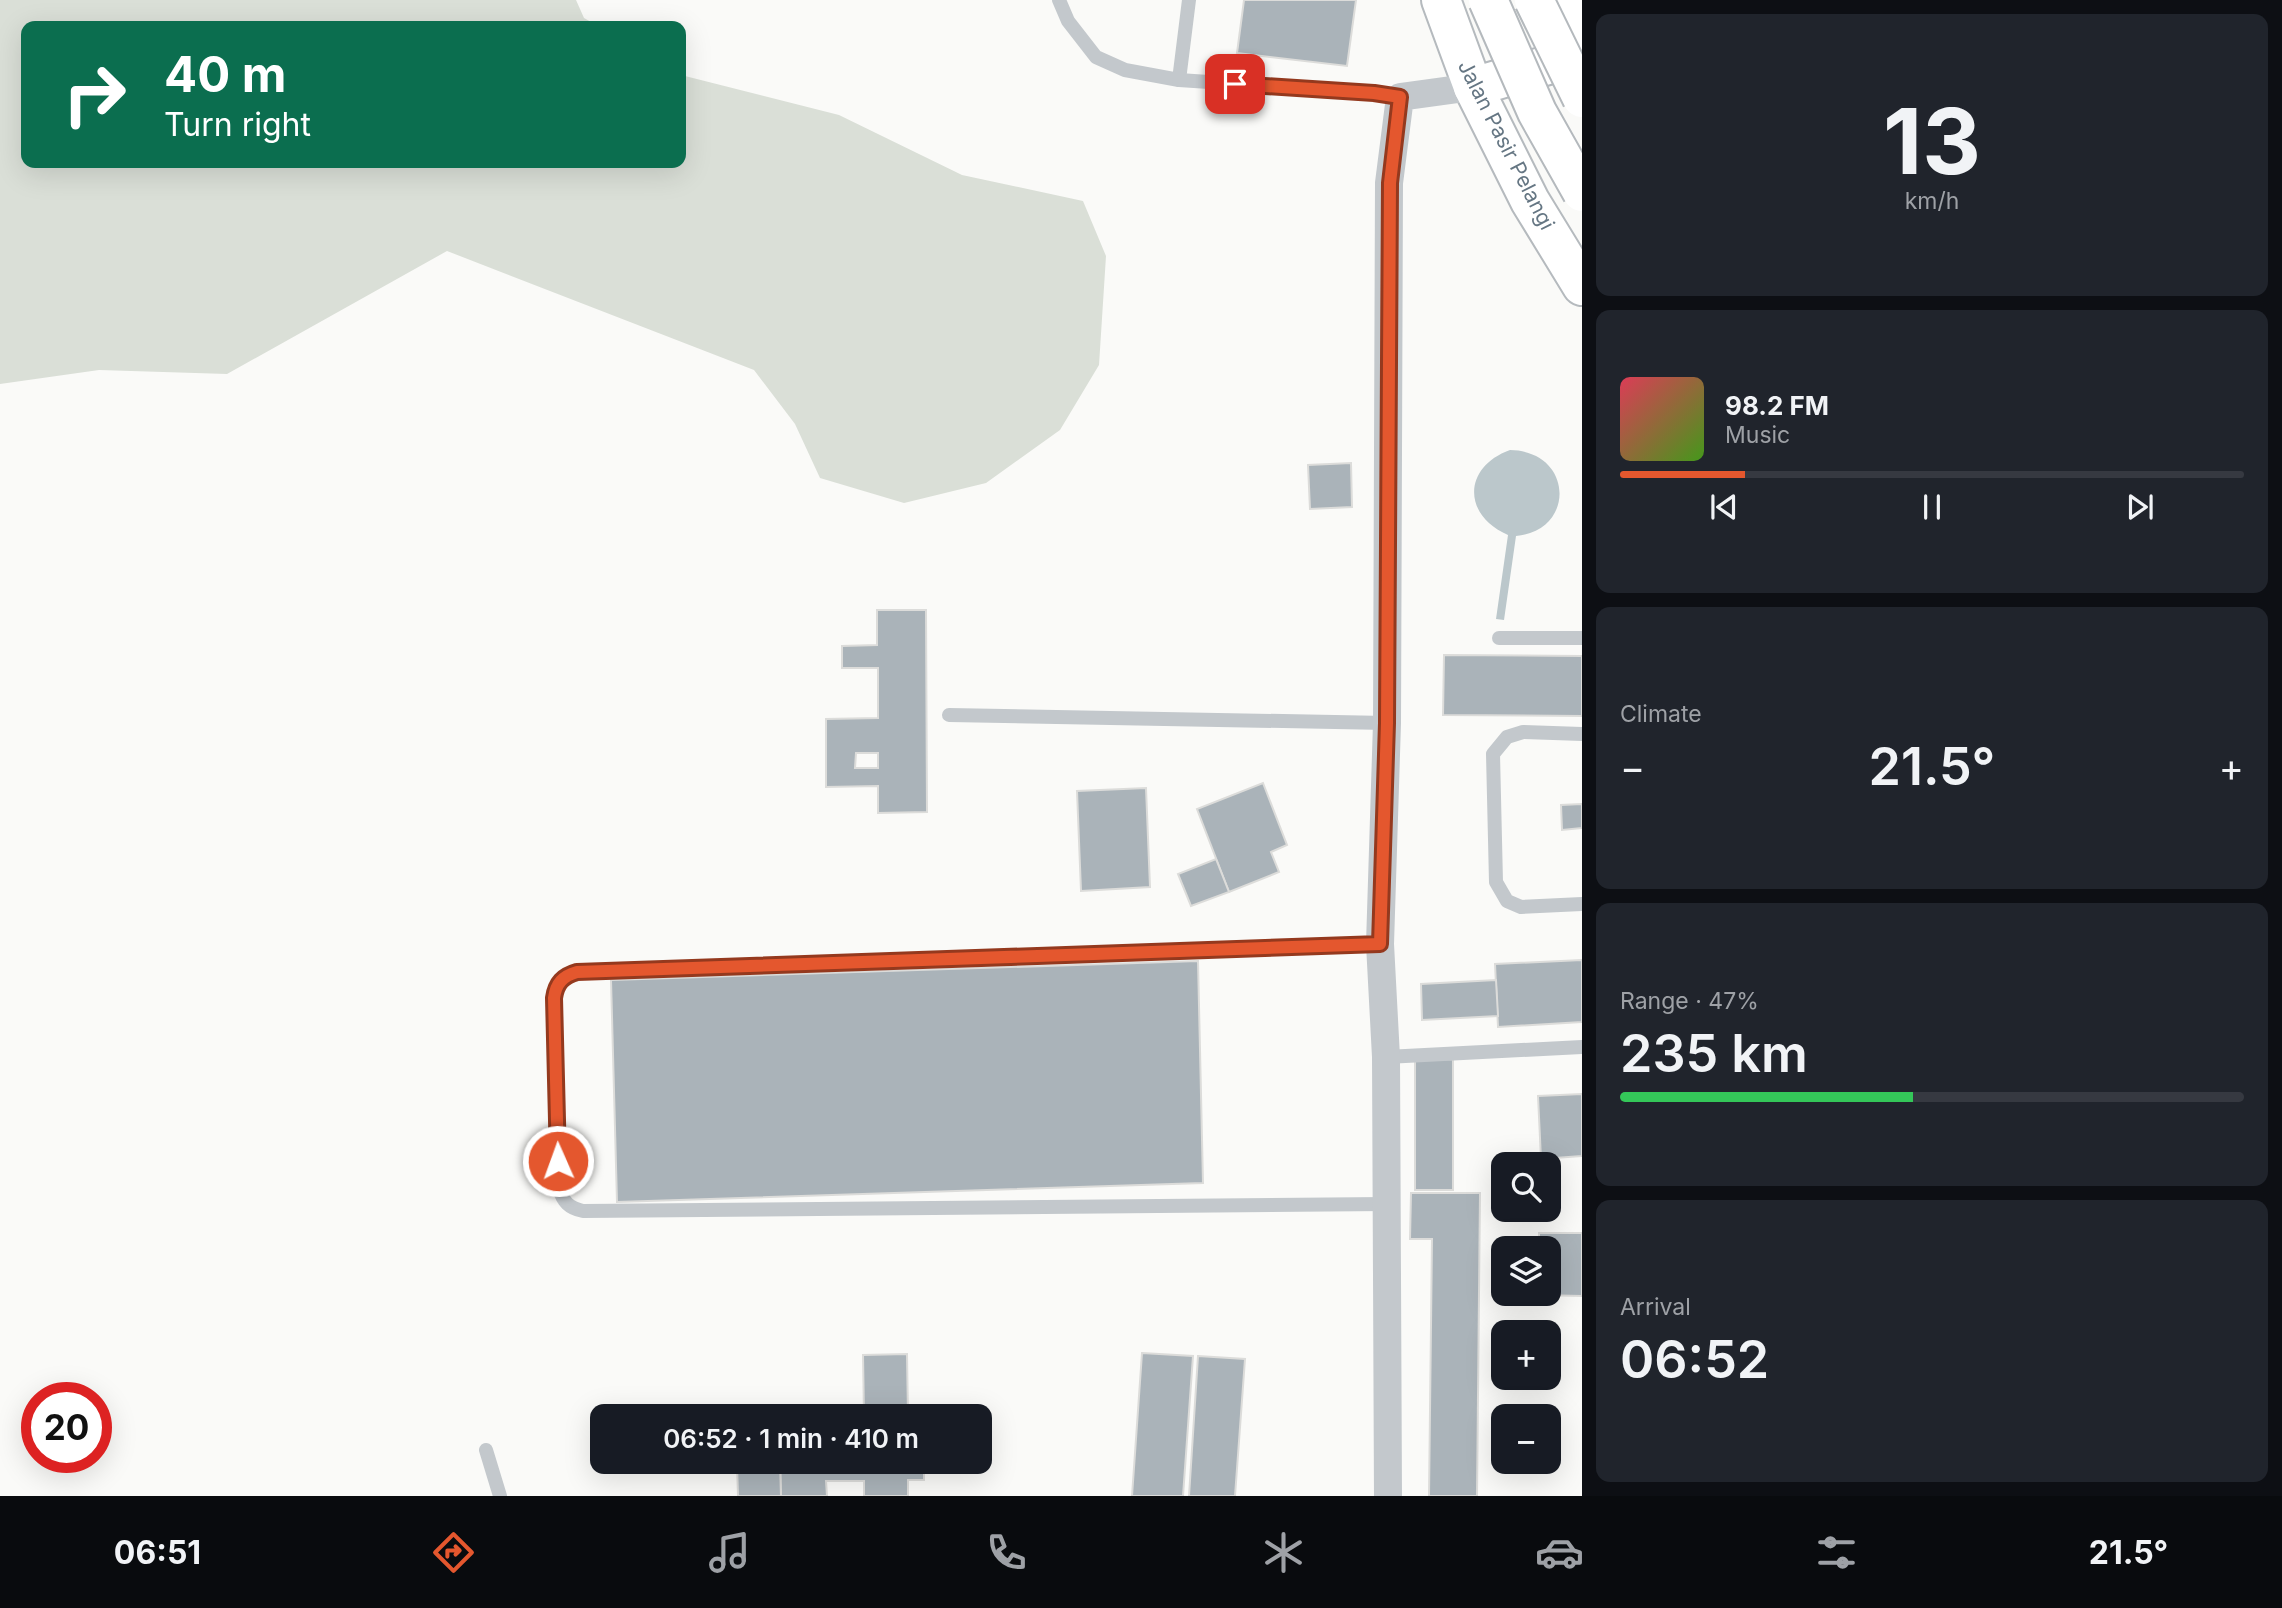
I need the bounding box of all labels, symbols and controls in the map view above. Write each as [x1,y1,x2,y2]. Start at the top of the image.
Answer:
text: 40 m [164,45,287,104]
icon: right [49,49,140,140]
pin [1205,54,1265,114]
street label: Jalan Pasir Pelangi [1453,56,1560,234]
icon: arrive [1216,65,1254,103]
text: 13 [1883,86,1981,196]
text: Turn right [164,105,311,144]
text: km/h [1905,187,1959,215]
text: 98.2 FM [1725,390,1829,421]
text: Music [1725,421,1790,449]
icon: previous [1705,488,1743,526]
icon: pause [1913,488,1951,526]
icon: next [2121,488,2159,526]
text: Climate [1620,700,1702,728]
text: 21.5° [1869,735,1995,798]
text: − [1620,744,1645,790]
text: + [2219,744,2244,790]
text: Range · 47% [1620,987,1759,1015]
text: 235 km [1620,1022,1808,1085]
position arrow [521,1124,595,1198]
map controls [1491,1152,1561,1474]
button: search [1491,1152,1561,1222]
button: layers [1491,1236,1561,1306]
text: Arrival [1620,1293,1691,1321]
button: + [1491,1320,1561,1390]
text: 06:52 [1620,1328,1769,1391]
speed limit sign: 20 [21,1382,112,1473]
button: − [1491,1404,1561,1474]
text: 06:52 · 1 min · 410 m [663,1423,919,1454]
icon: directions [429,1528,478,1577]
icon: music [705,1528,754,1577]
icon: phone [982,1528,1031,1577]
icon: climate [1259,1528,1308,1577]
icon: car [1535,1528,1584,1577]
icon: filters [1812,1528,1861,1577]
text: 06:51 [114,1533,201,1572]
text: 21.5° [2089,1533,2168,1572]

